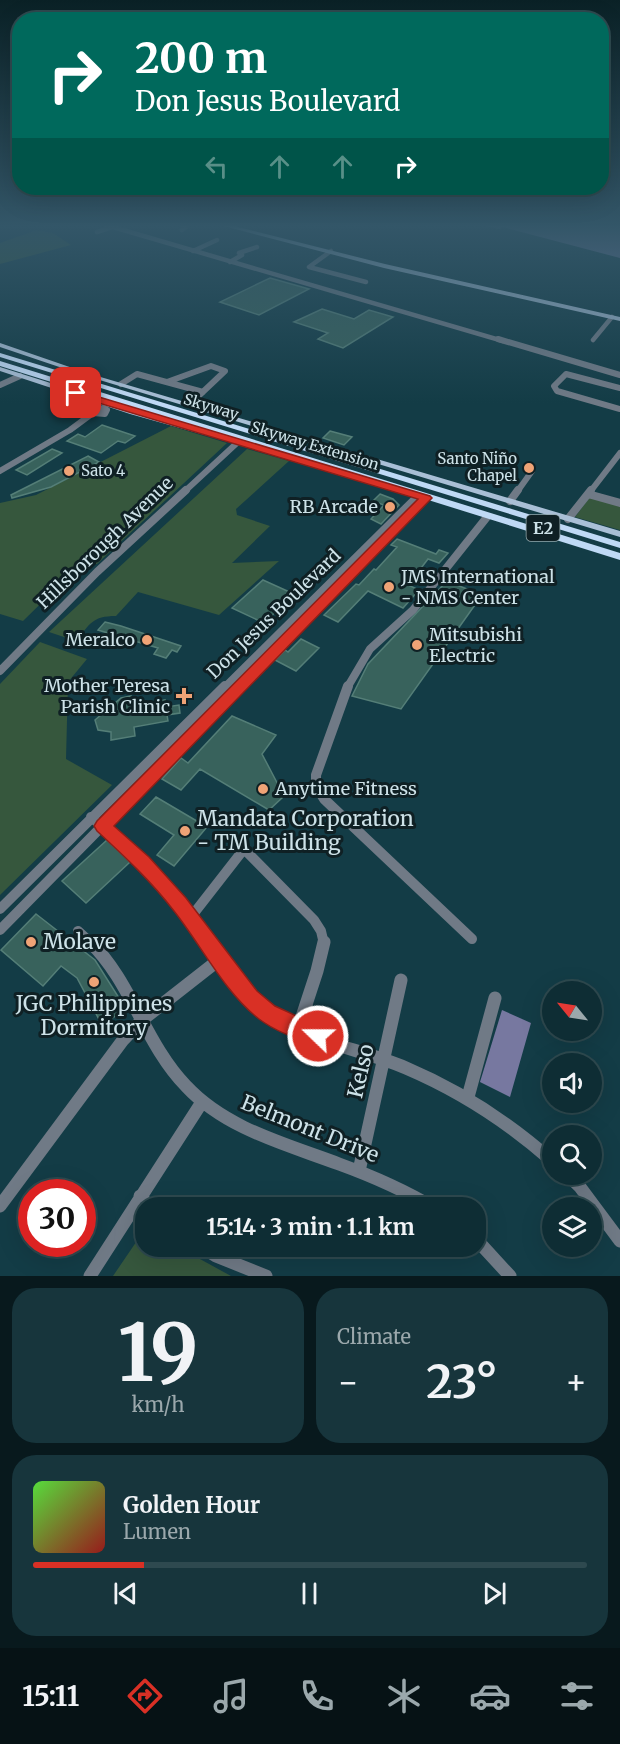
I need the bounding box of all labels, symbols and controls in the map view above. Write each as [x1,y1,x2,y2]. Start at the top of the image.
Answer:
text: 200 m [135,32,267,84]
icon: right [36,36,114,114]
text: Don Jesus Boulevard [135,84,400,118]
icon: left [200,150,233,183]
icon: ahead [263,150,296,183]
icon: ahead [326,150,359,183]
icon: right [389,150,422,183]
pin [50,367,101,418]
icon: arrive [59,376,92,409]
street label: Skyway [181,389,241,424]
street label: Skyway Extension [249,417,382,474]
place label: Santo Niño Chapel [437,449,517,485]
place label: Sato 4 [81,461,125,480]
marker: Santo Niño Chapel [522,461,536,475]
marker: Sato 4 [62,464,76,478]
street label: Hillsborough Avenue [32,472,178,614]
place label: RB Arcade [290,495,378,518]
marker: RB Arcade [383,500,397,514]
road number: E2 [526,515,560,541]
street label: Don Jesus Boulevard [202,544,345,683]
place label: JMS International - NMS Center [400,565,555,609]
marker: JMS International - NMS Center [382,580,396,594]
place label: Mitsubishi Electric [429,623,522,667]
place label: Meralco [65,628,135,651]
marker: Meralco [140,633,154,647]
marker: Mitsubishi Electric [410,638,424,652]
place label: Mother Teresa Parish Clinic [44,674,170,718]
marker: Mother Teresa Parish Clinic [175,687,193,705]
place label: Anytime Fitness [274,777,417,800]
marker: Anytime Fitness [256,782,270,796]
place label: Mandata Corporation - TM Building [197,805,414,856]
marker: Mandata Corporation - TM Building [178,824,192,838]
place label: Molave [43,928,116,955]
marker: Molave [24,935,38,949]
marker: JGC Philippines Dormitory [87,975,101,989]
north arrow [542,981,602,1041]
map controls [542,981,602,1257]
place label: JGC Philippines Dormitory [15,990,172,1041]
position arrow [286,1004,350,1068]
street label: Kelso [341,1041,380,1101]
button: sound [542,1053,602,1113]
street label: Belmont Drive [237,1089,383,1168]
button: search [542,1125,602,1185]
speed limit sign: 30 [18,1179,96,1257]
button: layers [542,1197,602,1257]
text: 15:14 · 3 min · 1.1 km [206,1213,415,1241]
text: 19 [118,1304,198,1402]
text: Climate [337,1324,411,1349]
text: 23° [426,1354,498,1410]
text: − [337,1362,359,1403]
text: + [565,1362,587,1403]
text: km/h [132,1392,184,1417]
text: Golden Hour [123,1491,260,1519]
text: Lumen [123,1519,191,1544]
icon: previous [109,1577,142,1610]
icon: pause [293,1577,326,1610]
icon: next [478,1577,511,1610]
icon: directions [124,1675,166,1717]
icon: music [210,1675,252,1717]
icon: phone [296,1675,338,1717]
icon: climate [383,1675,425,1717]
icon: car [469,1675,511,1717]
icon: filters [556,1675,598,1717]
text: 15:11 [22,1679,79,1713]

